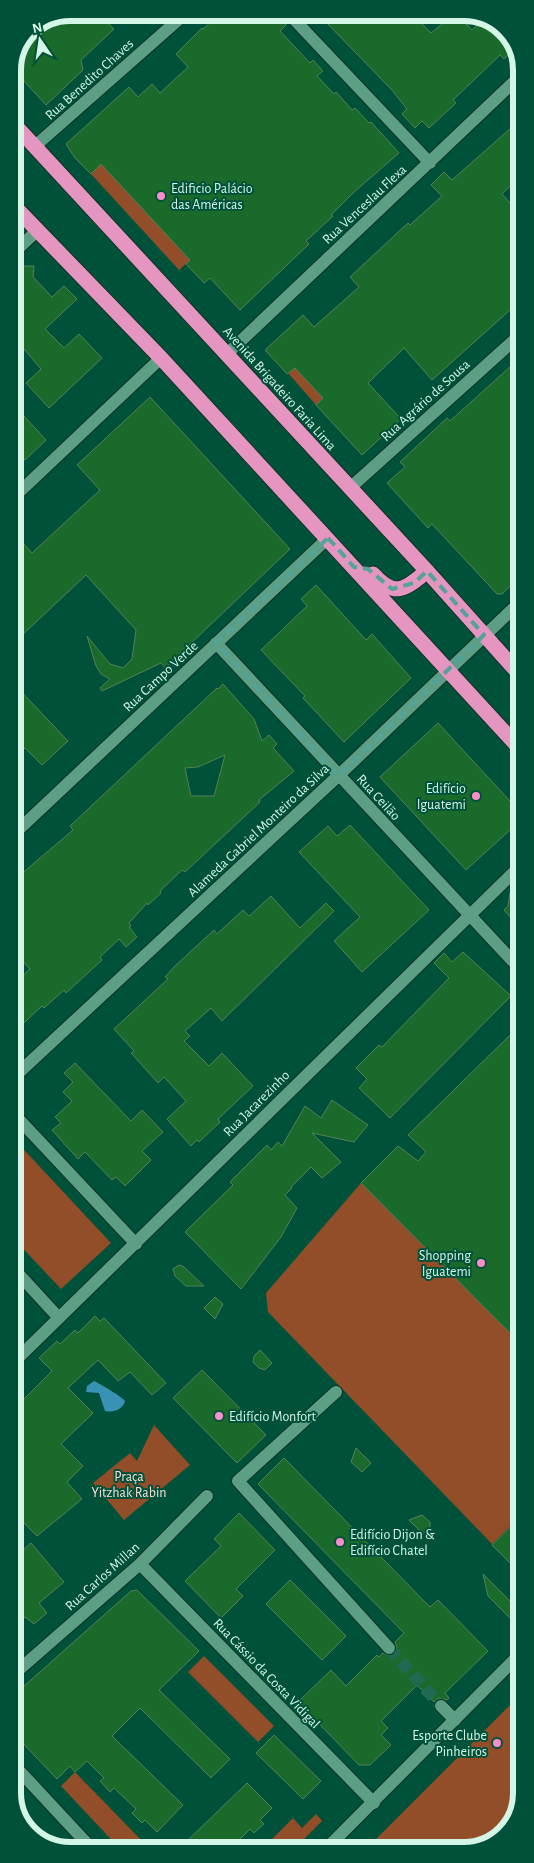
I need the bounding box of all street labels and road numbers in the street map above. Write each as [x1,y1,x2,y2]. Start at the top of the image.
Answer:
street label: Rua Benedito Chaves [43,37,136,123]
street label: Rua Venceslau Flexa [320,162,410,247]
street label: Avenida Brigadeiro Faria Lima [220,324,339,454]
street label: Rua Agrário de Sousa [379,357,473,444]
street label: Rua Campo Verde [121,639,201,715]
street label: Alameda Gabriel Monteiro da Silva [185,761,332,900]
street label: Rua Ceilão [354,772,403,823]
street label: Rua Jacarezinho [221,1068,293,1139]
street label: Rua Carlos Millan [63,1540,142,1613]
street label: Rua Cássio da Costa Vidigal [210,1616,322,1731]

